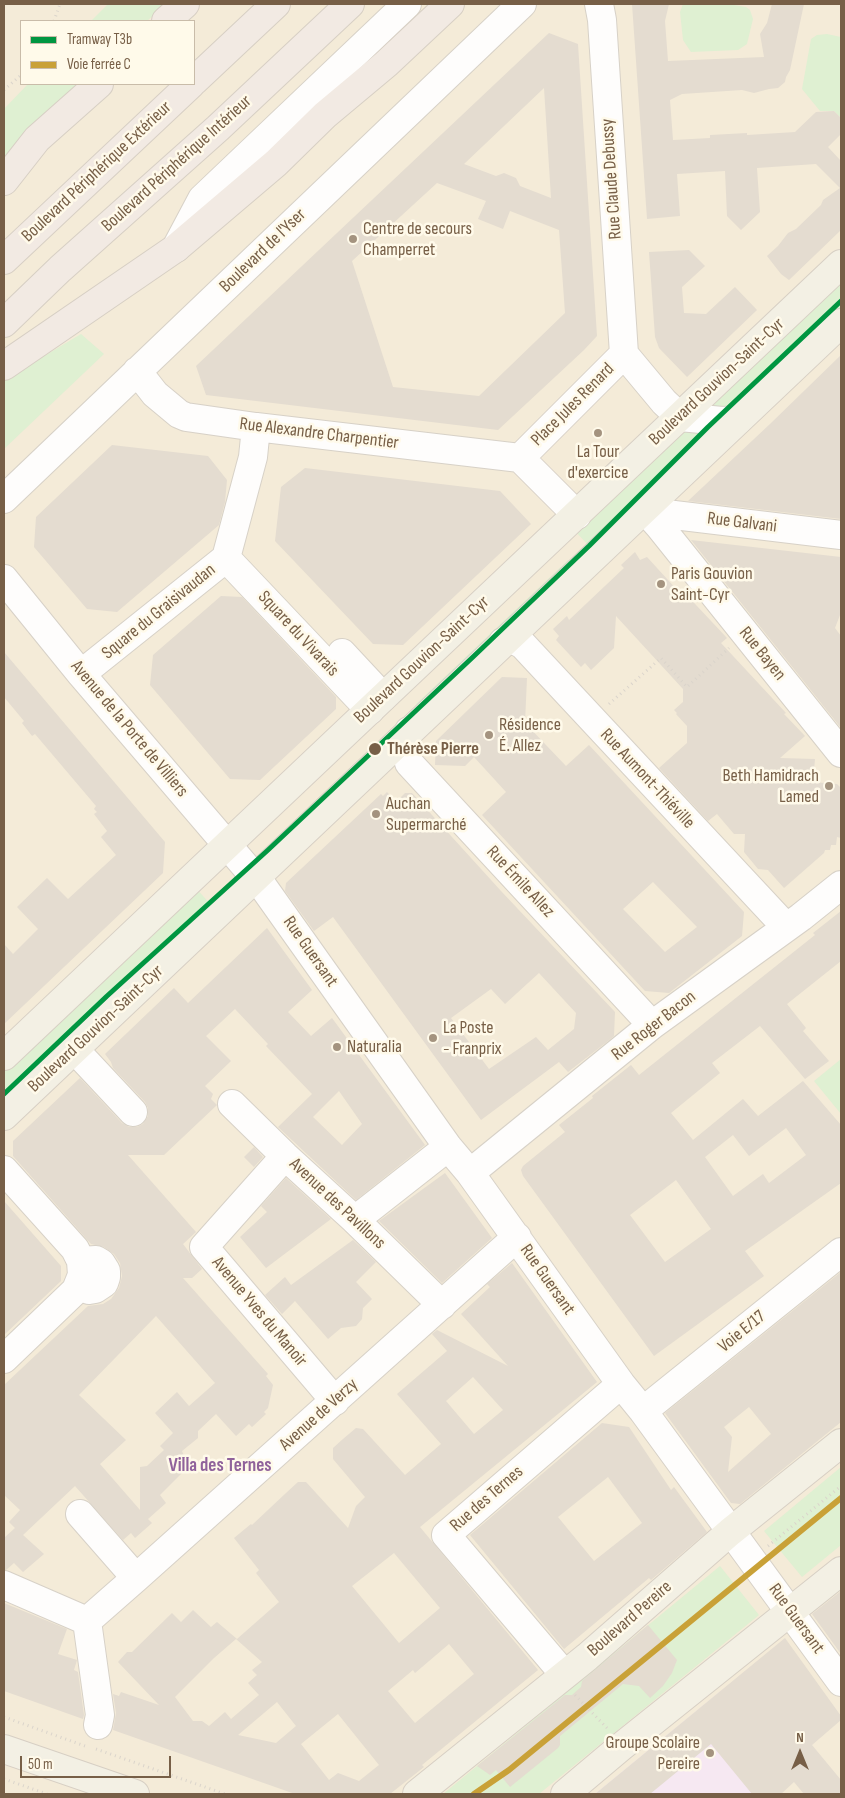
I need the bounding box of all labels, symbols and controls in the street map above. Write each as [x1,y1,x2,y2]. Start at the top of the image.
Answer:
legend [20,20,195,85]
text: Tramway T3b [67,30,132,49]
text: Voie ferrée C [67,55,131,74]
street label: Boulevard Périphérique Intérieur [98,91,256,237]
street label: Boulevard Périphérique Extérieur [18,97,176,247]
street label: Rue Claude Debussy [597,118,627,240]
street label: Boulevard de l'Yser [215,204,311,298]
place label: Centre de secours Champerret [363,218,472,260]
marker: Centre de secours Champerret [347,233,359,245]
street label: Boulevard Gouvion-Saint-Cyr [645,314,789,450]
street label: Place Jules Renard [527,359,619,451]
street label: Rue Alexandre Charpentier [238,414,400,454]
marker: La Tour d'exercice [592,427,604,439]
place label: La Tour d'exercice [568,441,628,484]
street label: Rue Galvani [706,508,778,538]
street label: Square du Graisivaudan [98,560,220,664]
place label: Paris Gouvion Saint-Cyr [671,563,753,606]
marker: Paris Gouvion Saint-Cyr [655,578,667,590]
street label: Square du Vivarais [253,587,343,681]
street label: Boulevard Gouvion-Saint-Cyr [350,592,494,728]
street label: Rue Bayen [734,623,790,685]
street label: Avenue de la Porte de Villiers [66,656,192,802]
place label: Résidence É. Allez [499,714,561,756]
street label: Rue Aumont-Thiéville [595,725,699,833]
marker: Résidence É. Allez [483,729,495,741]
place label: Thérèse Pierre [387,738,479,760]
marker: Thérèse Pierre [367,741,383,757]
place label: Beth Hamidrach Lamed [723,765,819,808]
marker: Beth Hamidrach Lamed [823,780,835,792]
place label: Auchan Supermarché [386,793,467,836]
marker: Auchan Supermarché [370,808,382,820]
street label: Rue Émile Allez [481,842,559,922]
street label: Rue Guersant [278,913,342,991]
street label: Boulevard Gouvion-Saint-Cyr [24,961,168,1097]
street label: Rue Roger Bacon [608,986,700,1066]
place label: La Poste - Franprix [443,1017,502,1060]
marker: La Poste - Franprix [427,1032,439,1044]
place label: Naturalia [347,1036,402,1058]
marker: Naturalia [331,1041,343,1053]
street label: Avenue des Pavillons [284,1154,390,1254]
street label: Rue Guersant [515,1241,579,1319]
street label: Avenue Yves du Manoir [207,1253,311,1371]
street label: Voie E/17 [714,1306,770,1358]
street label: Avenue de Verzy [275,1374,363,1456]
district label: Villa des Ternes [168,1455,272,1477]
street label: Rue des Ternes [446,1461,528,1537]
street label: Boulevard Pereire [583,1576,677,1662]
street label: Rue Guersant [763,1580,829,1658]
north arrow [775,1728,825,1778]
text: N [796,1729,804,1746]
place label: Groupe Scolaire Pereire [606,1732,700,1775]
scale bar [22,1746,174,1778]
marker: Groupe Scolaire Pereire [704,1747,716,1759]
text: 50 m [28,1755,53,1774]

